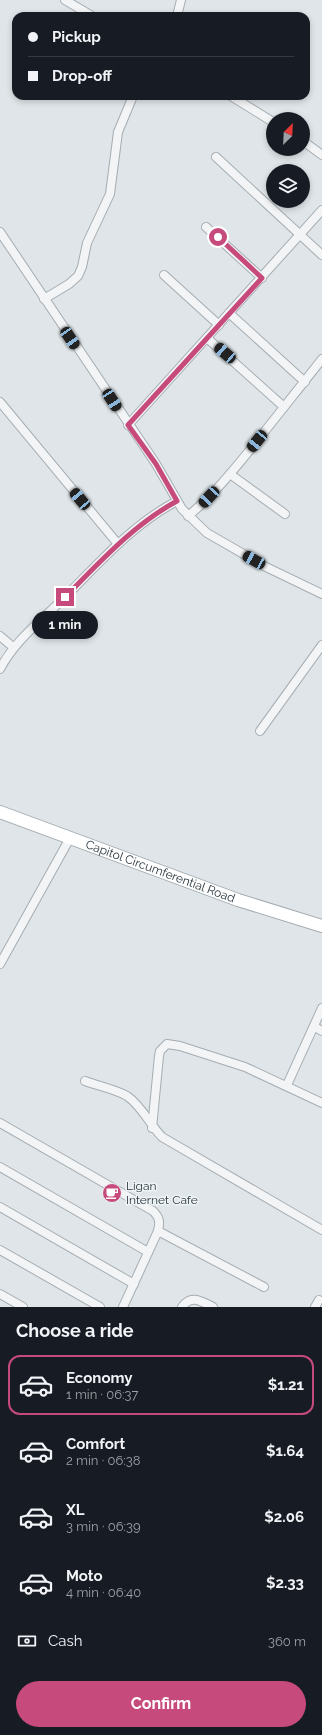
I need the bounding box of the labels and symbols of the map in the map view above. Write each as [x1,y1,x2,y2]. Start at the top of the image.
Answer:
north arrow [266,112,310,156]
route start [209,228,227,246]
car [58,325,82,351]
car [212,341,238,365]
car [100,387,124,413]
car [245,428,269,454]
car [196,484,222,510]
car [68,486,92,512]
car [241,549,267,571]
route end [56,588,74,606]
callout: 1 min [32,611,98,639]
street label: Capitol Circumferential Road [84,837,237,905]
place label: Ligan Internet Cafe [126,1179,198,1207]
cafe icon: Ligan Internet Cafe [101,1182,123,1204]

